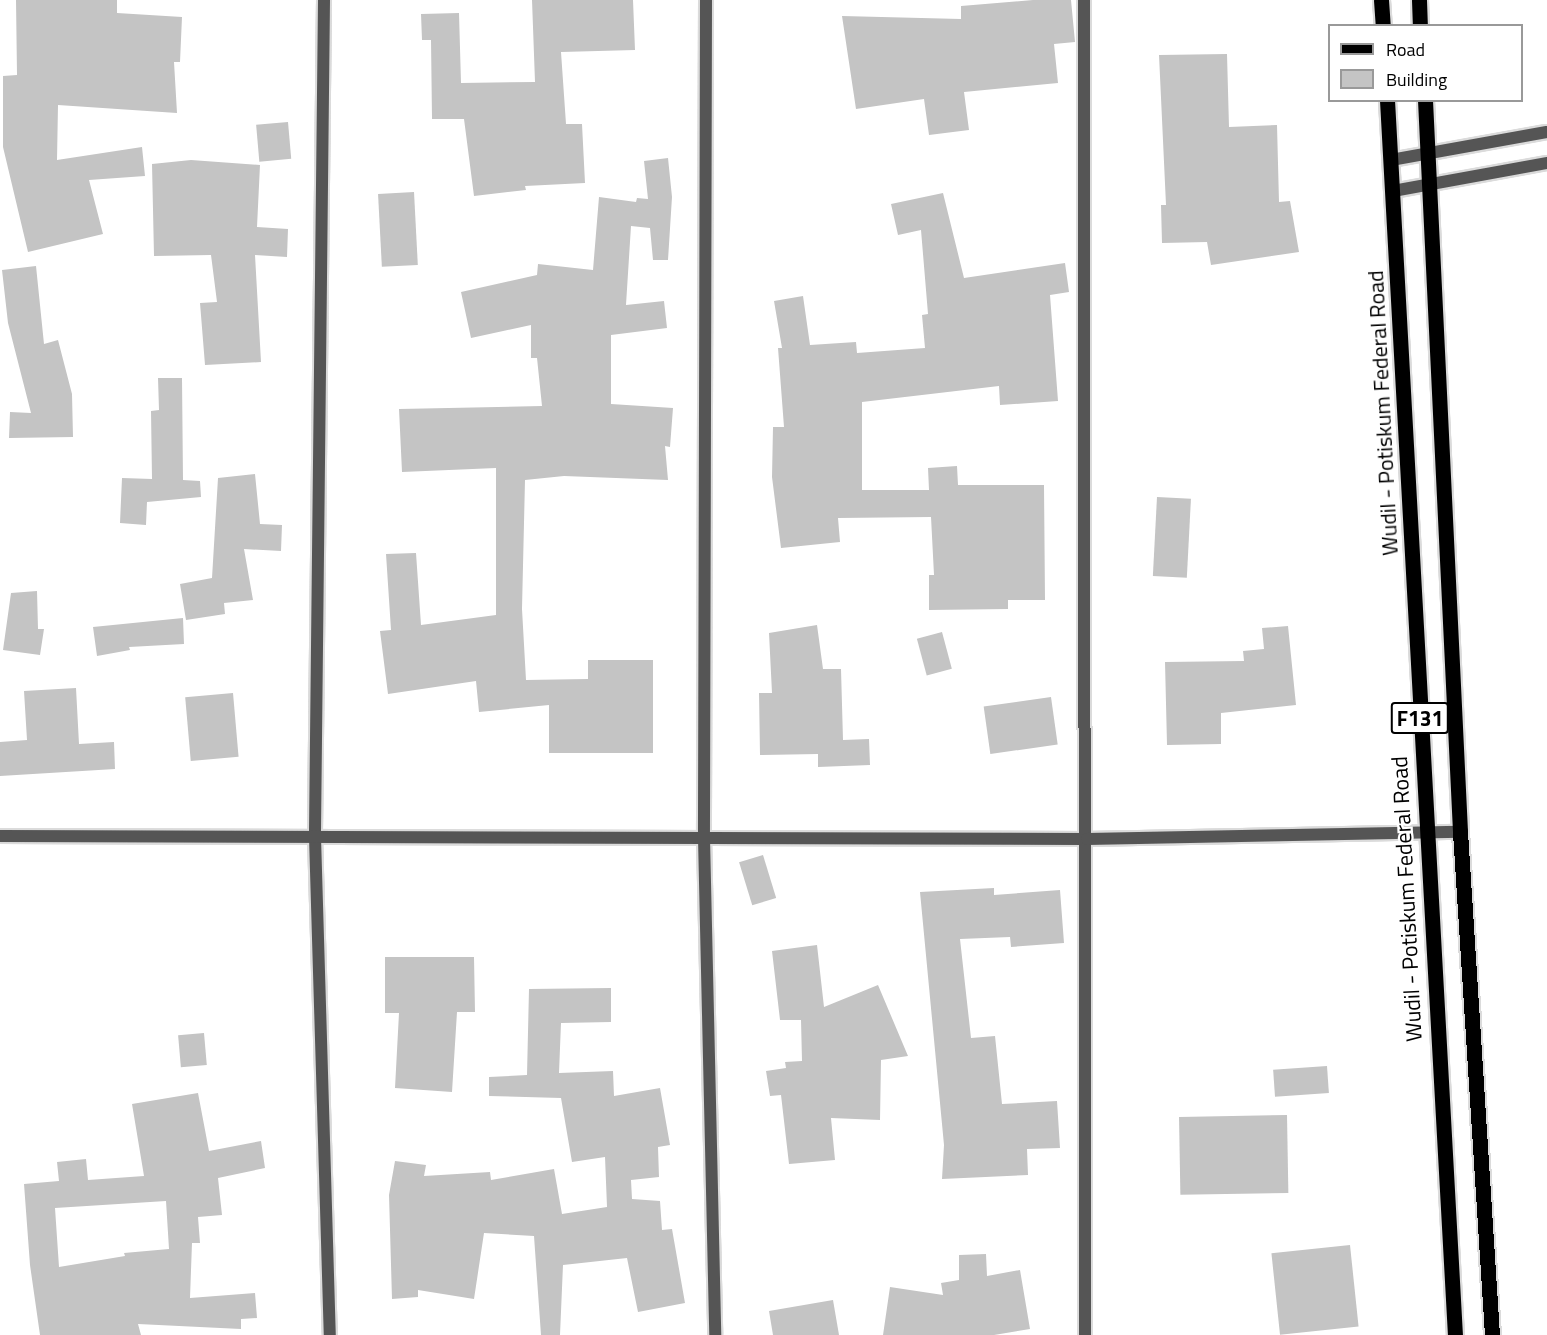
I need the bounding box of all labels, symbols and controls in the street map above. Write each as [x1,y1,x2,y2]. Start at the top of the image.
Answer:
legend [1328,24,1523,102]
text: Road [1386,36,1425,63]
text: Building [1386,66,1447,93]
street label: Wudil - Potiskum Federal Road [1362,270,1404,556]
road number: F131 [1390,700,1450,736]
street label: Wudil - Potiskum Federal Road [1386,756,1428,1042]

